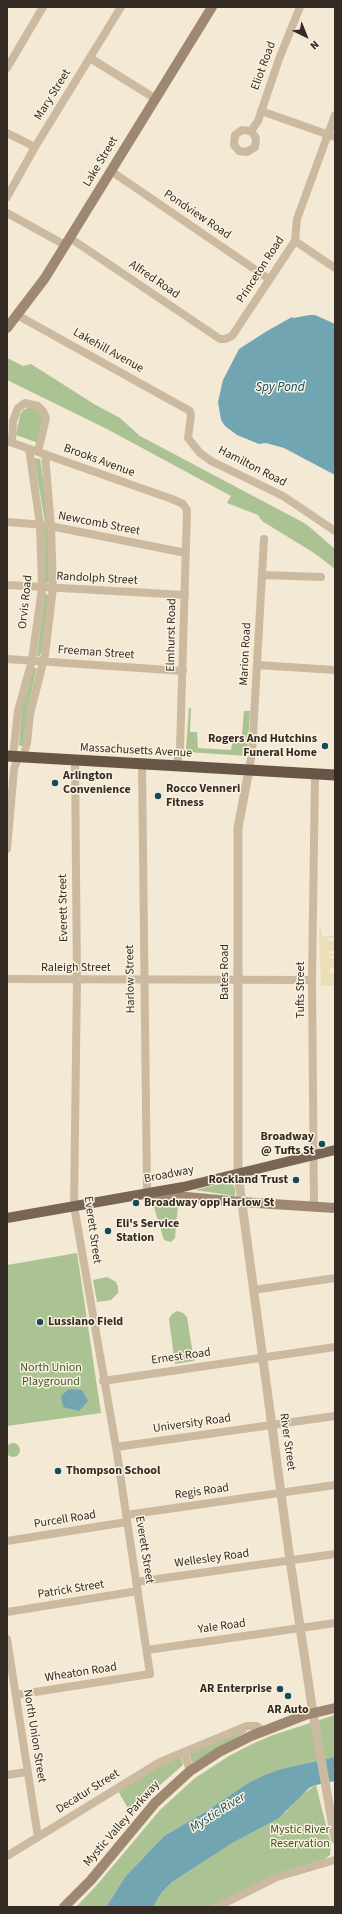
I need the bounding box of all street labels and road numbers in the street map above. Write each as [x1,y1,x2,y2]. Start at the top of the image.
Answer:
street label: Eliot Road [249,40,279,92]
street label: Mary Street [32,67,74,123]
street label: Lake Street [80,134,122,190]
street label: Pondview Road [161,187,233,243]
street label: Princeton Road [234,234,288,306]
street label: Alfred Road [126,258,182,302]
street label: Lakehill Avenue [70,326,146,376]
street label: Brooks Avenue [62,442,136,480]
street label: Hamilton Road [215,444,289,490]
street label: Newcomb Street [57,509,141,539]
street label: Randolph Street [56,570,138,588]
street label: Orvis Road [16,574,36,630]
street label: Elmhurst Road [164,598,180,672]
street label: Marion Road [237,622,255,686]
street label: Freeman Street [57,643,135,663]
street label: Massachusetts Avenue [79,741,193,761]
street label: Everett Street [56,874,72,942]
street label: Bates Road [218,944,232,1000]
street label: Harlow Street [123,945,139,1013]
street label: Raleigh Street [41,961,111,975]
street label: Tufts Street [294,962,308,1018]
street label: Broadway [143,1163,195,1187]
street label: Everett Street [80,1195,104,1265]
street label: Ernest Road [150,1346,212,1368]
street label: University Road [152,1411,232,1437]
street label: River Street [276,1412,298,1472]
street label: Regis Road [174,1481,230,1503]
street label: Purcell Road [33,1508,97,1532]
street label: Everett Street [132,1515,156,1585]
street label: Wellesley Road [174,1547,250,1571]
street label: Patrick Street [37,1578,105,1602]
street label: Yale Road [197,1617,247,1637]
street label: Wheaton Road [44,1660,118,1686]
street label: North Union Street [20,1688,48,1784]
street label: Decatur Street [54,1767,122,1817]
street label: Mystic Valley Parkway [81,1778,163,1870]

